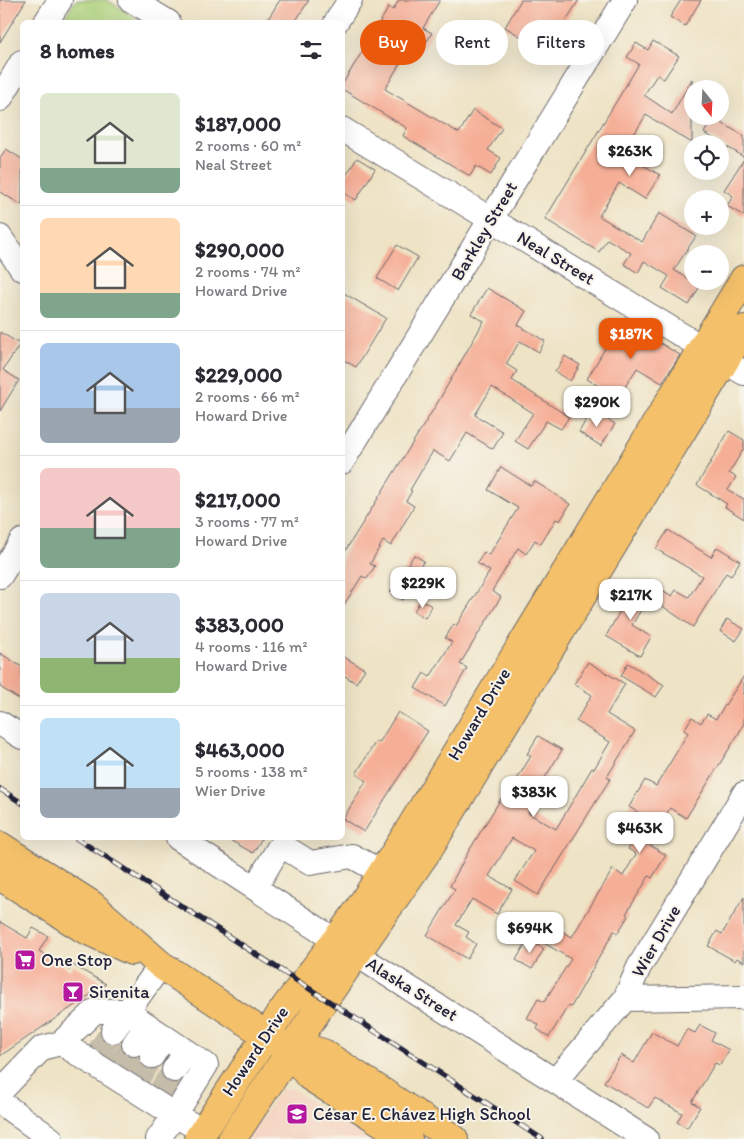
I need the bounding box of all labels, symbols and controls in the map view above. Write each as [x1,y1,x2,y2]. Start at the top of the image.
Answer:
chip: Buy [360,20,426,65]
chip: Rent [436,20,508,65]
chip: Filters [518,20,604,65]
icon: filters [297,36,325,64]
text: 8 homes [40,38,115,63]
north arrow [684,80,729,125]
map controls [684,80,729,290]
text: $187,000 [195,111,281,136]
icon: home [80,113,140,173]
pin: $263K [595,134,665,177]
button: locate [684,135,729,180]
text: 2 rooms · 60 m² [195,136,301,155]
text: $263K [608,141,652,160]
text: Neal Street [195,155,272,174]
street label: Barkley Street [446,177,522,284]
button: + [684,190,729,235]
street label: Neal Street [513,226,599,290]
text: $290,000 [195,237,284,262]
icon: home [80,238,140,298]
button: − [684,245,729,290]
text: 2 rooms · 74 m² [195,262,300,281]
text: Howard Drive [195,281,287,300]
pin: $187K [596,318,666,360]
text: $187K [610,324,652,343]
text: $229,000 [195,362,283,387]
icon: home [80,363,140,423]
pin: $290K [562,386,632,428]
text: 2 rooms · 66 m² [195,387,300,406]
text: $290K [575,392,619,411]
text: Howard Drive [195,406,287,425]
text: $217,000 [195,487,281,512]
icon: home [80,488,140,548]
text: 3 rooms · 77 m² [195,512,299,531]
text: Howard Drive [195,531,287,550]
pin: $229K [388,566,458,609]
text: $229K [401,573,445,592]
pin: $217K [596,578,666,621]
text: $217K [610,585,652,604]
text: $383,000 [195,612,284,637]
icon: home [80,613,140,673]
text: 4 rooms · 116 m² [195,637,307,656]
text: Howard Drive [195,656,287,675]
street label: Howard Drive [443,664,515,764]
text: $463,000 [195,737,285,762]
icon: home [80,738,140,798]
text: 5 rooms · 138 m² [195,762,308,781]
pin: $383K [499,776,569,818]
text: Wier Drive [195,781,266,800]
text: $383K [512,782,556,801]
pin: $463K [605,812,675,854]
text: $463K [617,818,663,837]
street label: Wier Drive [627,901,685,981]
pin: $694K [495,912,565,954]
text: $694K [508,918,552,937]
supermarket icon: One Stop [13,948,37,972]
place label: One Stop [41,949,112,971]
street label: Alaska Street [362,952,462,1026]
bar icon: Sirenita [61,980,85,1004]
place label: Sirenita [89,981,150,1003]
street label: Howard Drive [217,1002,293,1100]
school or university icon: César E. Chávez High School [285,1102,309,1126]
place label: César E. Chávez High School [313,1103,531,1125]

